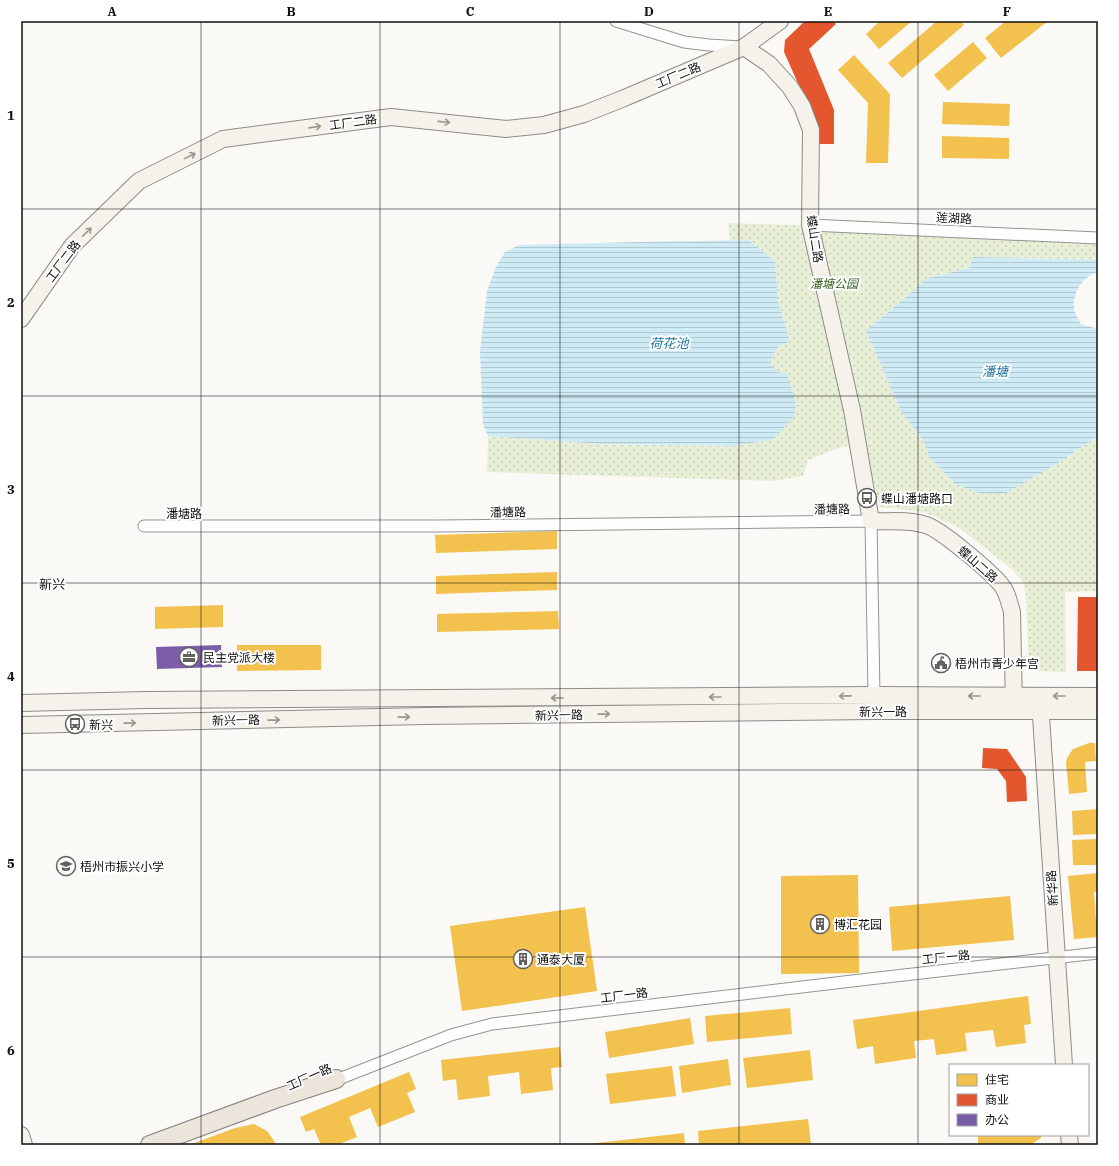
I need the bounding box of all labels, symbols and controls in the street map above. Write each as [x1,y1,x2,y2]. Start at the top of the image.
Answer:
text: A [107,3,117,20]
text: B [286,3,296,20]
text: C [466,3,475,20]
text: D [644,3,654,20]
text: E [824,3,832,20]
text: F [1003,3,1011,20]
street label: 工厂二路 [653,59,703,91]
text: 1 [7,107,15,124]
street label: 工厂二路 [328,111,378,133]
one-way arrow [437,119,450,126]
one-way arrow [308,123,321,131]
one-way arrow [184,151,196,159]
street label: 莲湖路 [936,210,972,226]
street label: 蝶山二路 [804,214,826,264]
one-way arrow [82,227,92,237]
street label: 工厂二路 [43,237,83,285]
park label: 潘塘公园 [810,276,860,291]
text: 2 [7,294,15,311]
water label: 荷花池 [649,335,690,352]
water label: 潘塘 [982,363,1010,380]
text: 3 [7,481,15,498]
bus stop icon: 蝶山潘塘路口 [856,487,878,509]
place label: 蝶山潘塘路口 [881,491,953,506]
street label: 潘塘路 [814,501,850,517]
street label: 潘塘路 [490,504,526,520]
street label: 潘塘路 [166,506,202,521]
street label: 蝶山二路 [955,543,1001,585]
district label: 新兴 [39,576,65,593]
office icon: 民主党派大楼 [178,646,200,668]
place label: 民主党派大楼 [203,650,275,665]
public building icon: 梧州市青少年宫 [930,652,952,674]
place label: 梧州市青少年宫 [955,656,1039,671]
text: 4 [7,668,15,685]
one-way arrow [839,692,852,700]
one-way arrow [968,692,981,700]
one-way arrow [1053,692,1066,700]
one-way arrow [709,693,722,701]
one-way arrow [551,694,564,702]
street label: 新兴一路 [859,704,907,719]
street label: 新兴一路 [535,707,583,723]
one-way arrow [597,710,610,718]
street label: 新兴一路 [212,712,260,728]
bus stop icon: 新兴 [64,713,86,735]
one-way arrow [397,713,410,721]
one-way arrow [267,716,280,723]
place label: 新兴 [89,717,113,732]
one-way arrow [123,719,136,727]
text: 5 [7,855,15,872]
school or university icon: 梧州市振兴小学 [55,855,77,877]
place label: 梧州市振兴小学 [80,859,164,874]
street label: 新华路 [1043,870,1061,906]
building icon: 博汇花园 [809,913,831,935]
place label: 博汇花园 [834,917,882,932]
street label: 工厂一路 [921,947,971,967]
building icon: 通泰大厦 [512,948,534,970]
place label: 通泰大厦 [537,952,585,967]
street label: 工厂一路 [599,985,649,1005]
text: 6 [7,1042,15,1059]
street label: 工厂一路 [284,1060,334,1094]
legend [949,1064,1089,1136]
text: 住宅 [985,1072,1009,1087]
text: 商业 [985,1092,1009,1107]
text: 办公 [985,1112,1009,1127]

